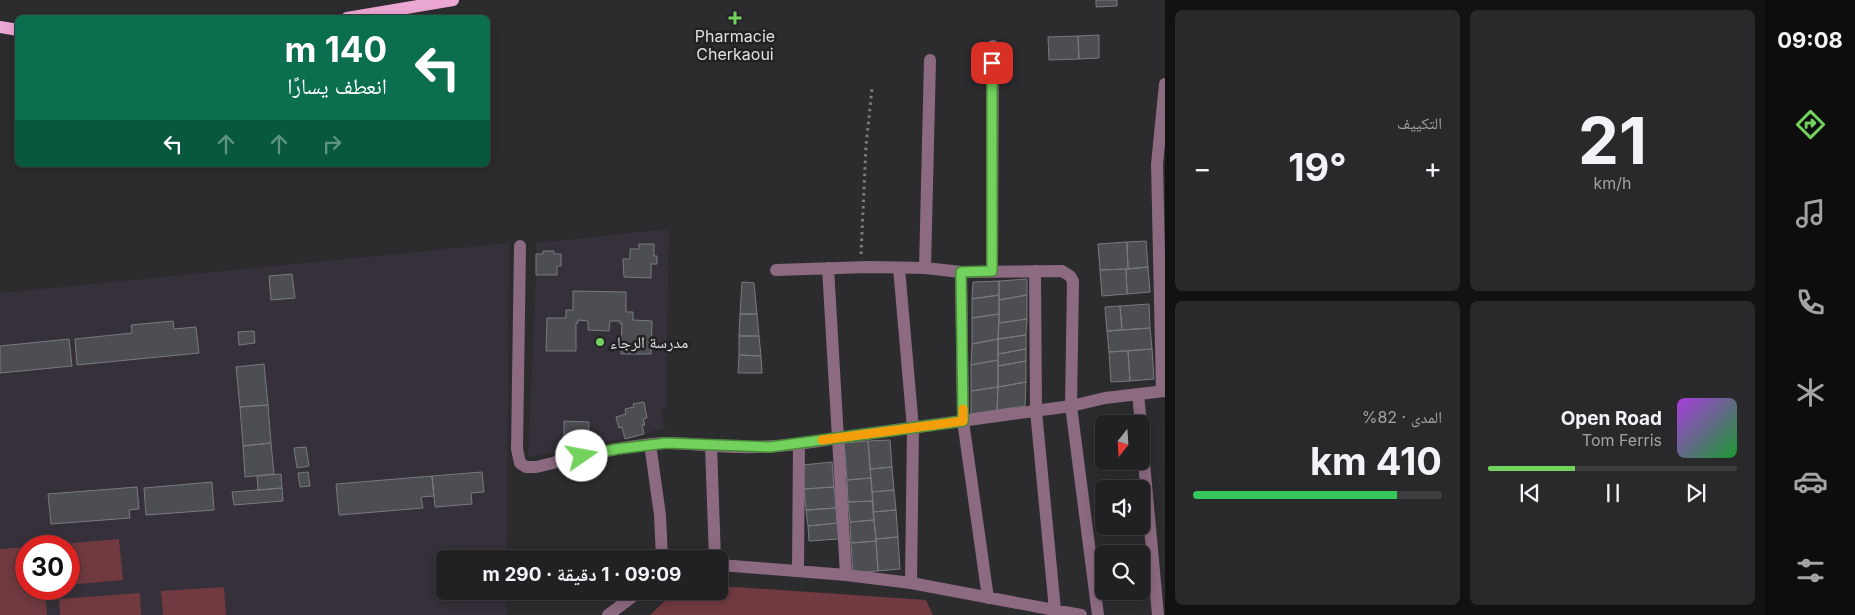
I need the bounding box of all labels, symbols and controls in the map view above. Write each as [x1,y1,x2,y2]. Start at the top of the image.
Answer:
marker: Pharmacie Cherkaoui [729,12,741,24]
place label: Pharmacie Cherkaoui [695,26,775,64]
text: 09:08 [1777,27,1843,53]
text: 140 m [284,28,387,70]
icon: left [405,35,470,100]
pin [971,42,1013,84]
icon: arrive [978,49,1006,77]
text: انعطف يسارًا [287,73,387,99]
text: 21 [1578,101,1647,180]
icon: directions [1793,107,1828,142]
text: التكييف [1397,113,1442,133]
icon: left [159,130,187,158]
icon: ahead [212,130,240,158]
icon: ahead [265,130,293,158]
icon: right [318,130,346,158]
text: 19° [1288,144,1347,190]
text: − [1193,151,1212,185]
text: + [1423,151,1442,185]
text: km/h [1593,173,1632,193]
icon: music [1793,196,1828,231]
icon: phone [1793,285,1828,320]
place label: مدرسة الرجاء [610,332,688,352]
marker: مدرسة الرجاء [594,336,606,348]
icon: climate [1793,375,1828,410]
text: المدى · 82% [1362,407,1442,427]
text: Open Road [1561,407,1662,430]
north arrow [1095,415,1150,470]
map controls [1095,415,1150,600]
position arrow [555,429,607,481]
text: Tom Ferris [1582,430,1662,450]
text: 410 km [1310,438,1442,484]
icon: car [1793,464,1828,499]
icon: previous [1516,479,1544,507]
icon: pause [1599,479,1627,507]
icon: next [1682,479,1710,507]
button: sound [1095,480,1150,535]
speed limit sign: 30 [15,535,80,600]
button: search [1095,545,1150,600]
icon: filters [1793,553,1828,588]
text: 09:09 · 1 دقيقة · 290 m [483,563,681,586]

